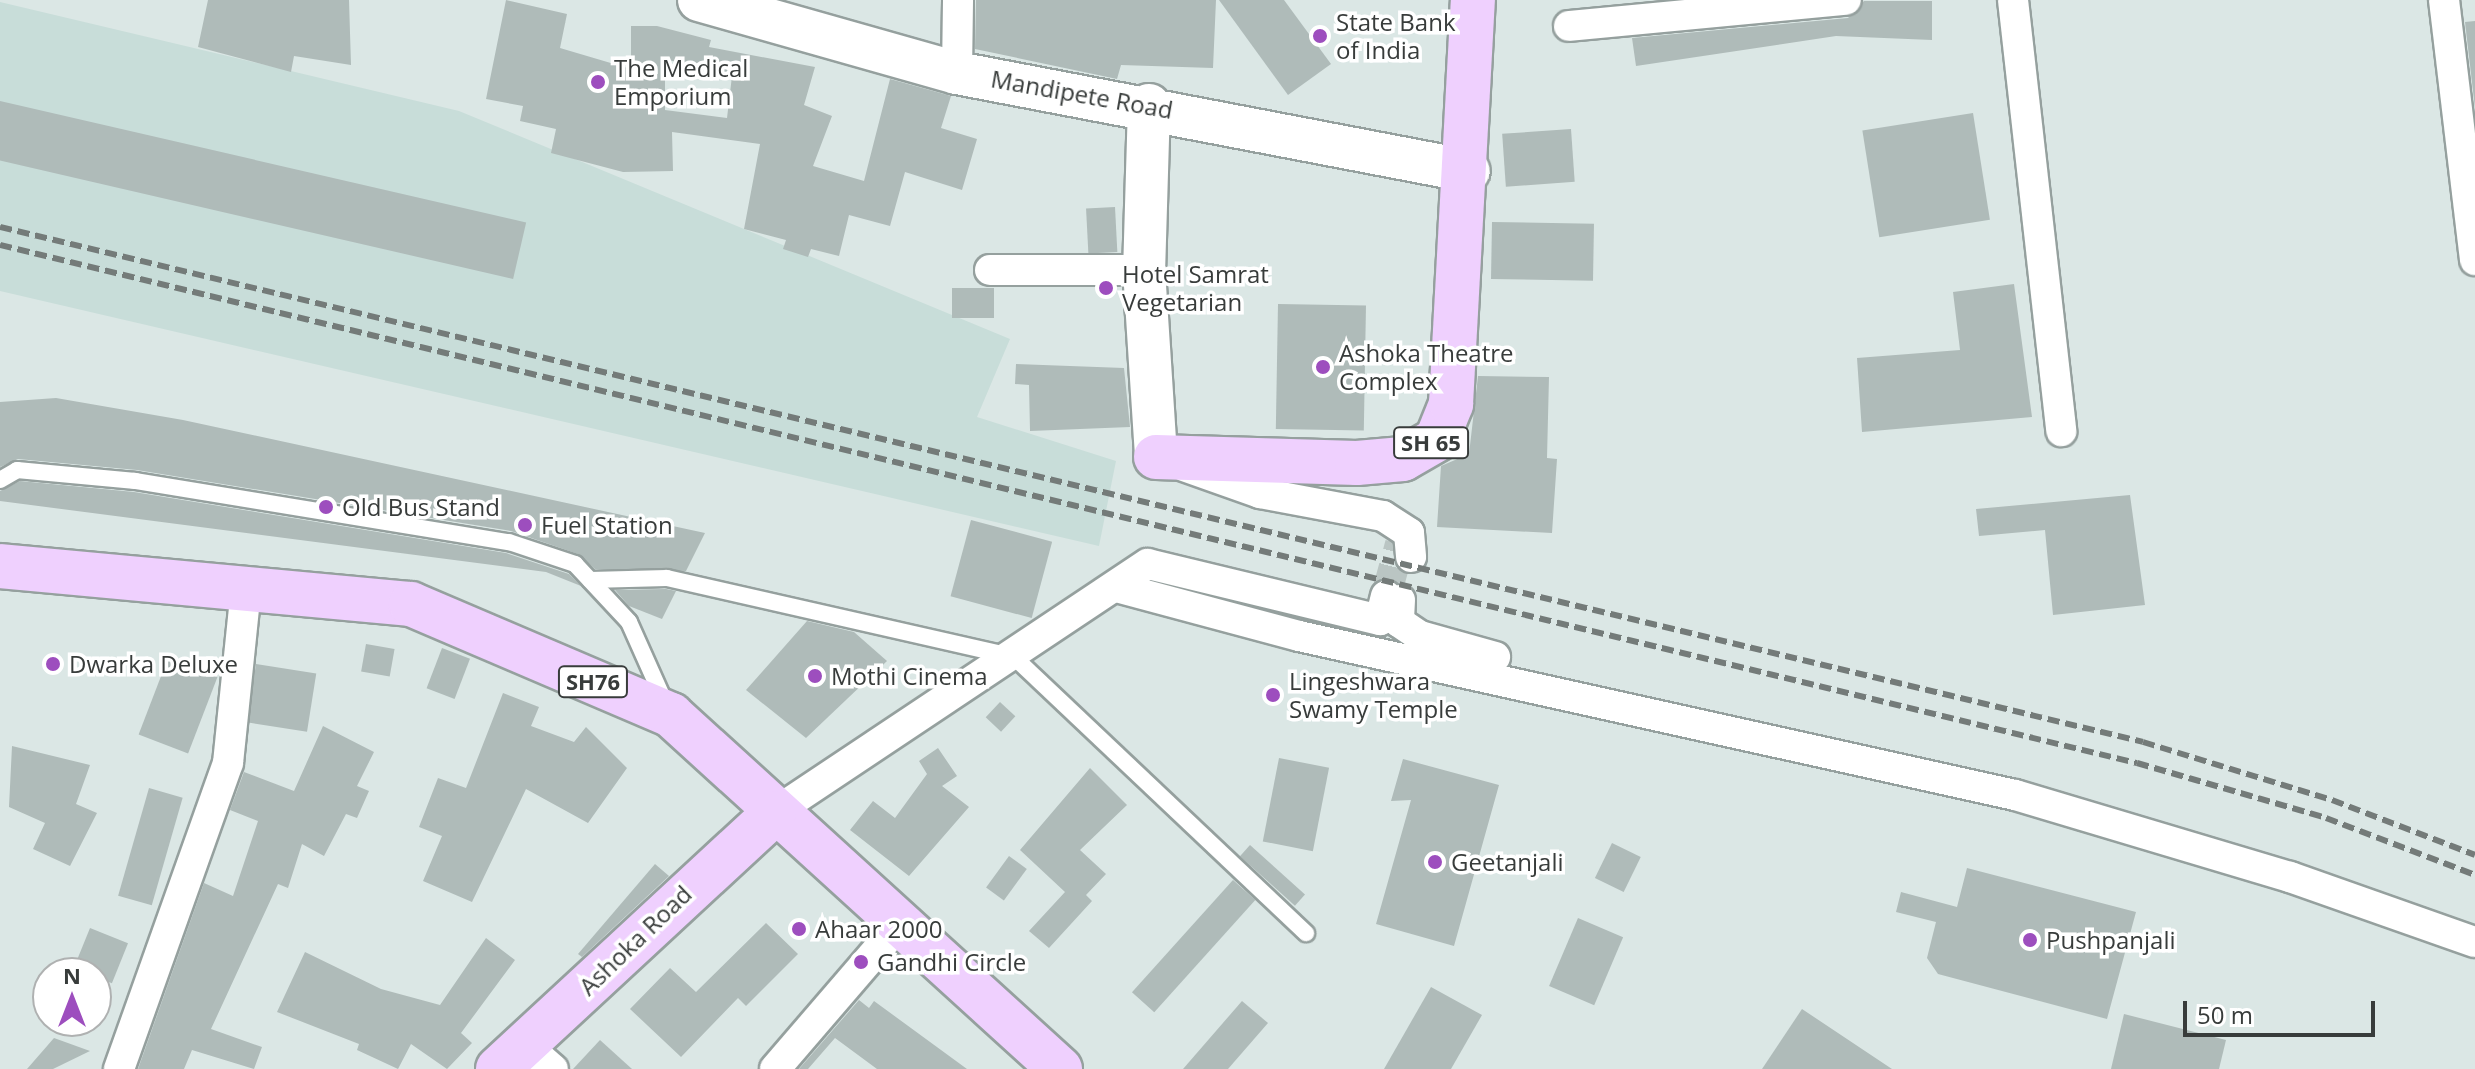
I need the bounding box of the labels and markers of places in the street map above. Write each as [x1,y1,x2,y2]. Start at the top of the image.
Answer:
place label: State Bank of India [1336,8,1455,64]
marker: State Bank of India [1311,27,1329,45]
place label: The Medical Emporium [614,54,748,110]
marker: The Medical Emporium [589,73,607,91]
place label: Hotel Samrat Vegetarian [1122,260,1269,316]
marker: Hotel Samrat Vegetarian [1097,279,1115,297]
place label: Ashoka Theatre Complex [1339,339,1514,395]
marker: Ashoka Theatre Complex [1314,358,1332,376]
place label: Old Bus Stand [342,493,500,521]
marker: Old Bus Stand [317,498,335,516]
place label: Fuel Station [541,511,673,539]
marker: Fuel Station [516,516,534,534]
place label: Dwarka Deluxe [69,650,238,678]
marker: Dwarka Deluxe [44,655,62,673]
place label: Mothi Cinema [831,662,988,690]
marker: Mothi Cinema [806,667,824,685]
place label: Lingeshwara Swamy Temple [1289,667,1458,723]
marker: Lingeshwara Swamy Temple [1264,686,1282,704]
place label: Geetanjali [1451,848,1564,876]
marker: Geetanjali [1426,853,1444,871]
place label: Ahaar 2000 [815,915,942,943]
marker: Ahaar 2000 [790,920,808,938]
place label: Pushpanjali [2046,926,2176,954]
marker: Pushpanjali [2021,931,2039,949]
place label: Gandhi Circle [877,948,1026,976]
marker: Gandhi Circle [852,953,870,971]

